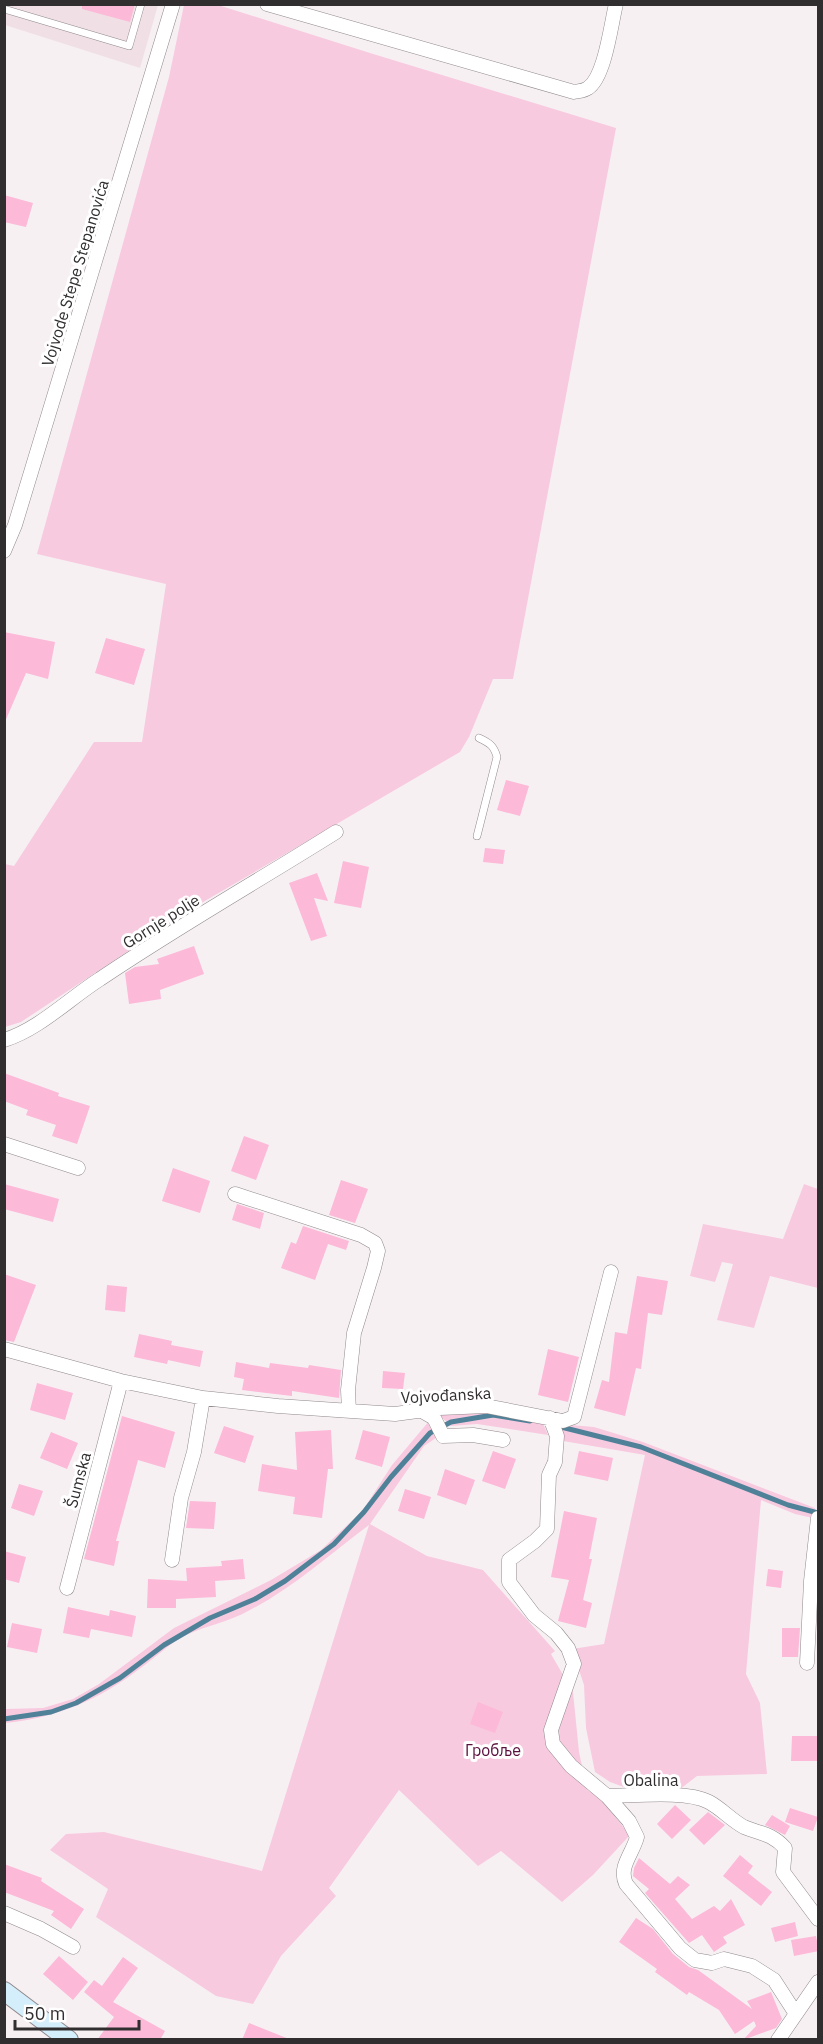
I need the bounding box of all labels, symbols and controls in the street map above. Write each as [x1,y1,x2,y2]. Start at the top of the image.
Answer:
street label: Vojvode Stepe Stepanovića [37,177,113,369]
street label: Gornje polje [119,889,203,953]
street label: Vojvođanska [400,1383,492,1407]
street label: Šumska [60,1449,95,1510]
park label: Гробље [465,1740,521,1760]
street label: Obalina [623,1770,679,1790]
scale bar [15,1993,140,2031]
text: 50 m [24,2002,66,2025]

